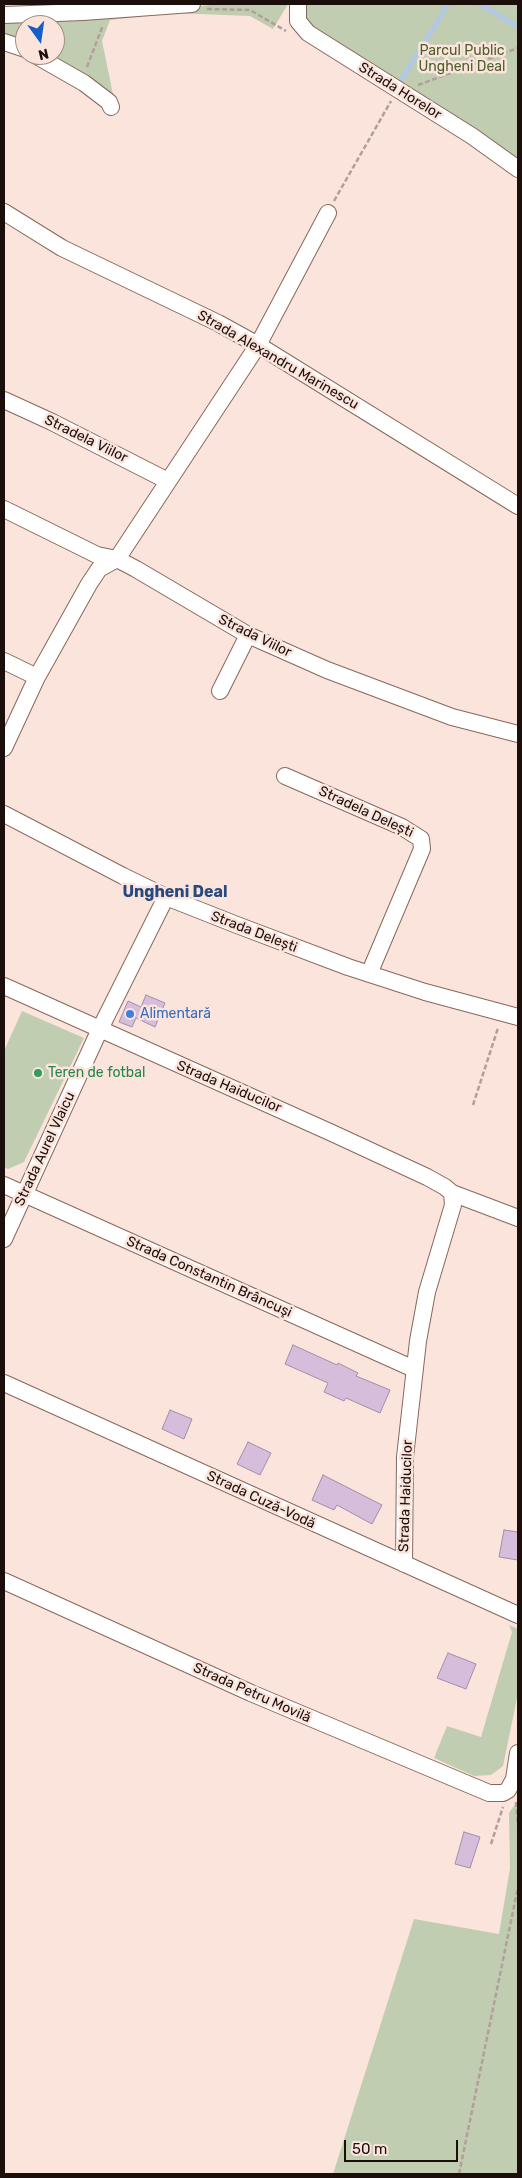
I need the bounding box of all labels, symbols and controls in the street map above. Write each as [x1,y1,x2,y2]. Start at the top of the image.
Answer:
north arrow [15,15,65,65]
park label: Parcul Public Ungheni Deal [419,43,505,75]
text: N [37,45,50,64]
street label: Strada Horelor [356,59,444,123]
street label: Strada Alexandru Marinescu [194,307,362,413]
street label: Stradela Viilor [42,412,130,466]
street label: Strada Viilor [216,611,294,661]
street label: Stradela Delești [316,783,416,841]
district label: Ungheni Deal [122,882,228,902]
street label: Strada Delești [208,908,300,956]
place label: Alimentară [140,1006,211,1022]
marker: Alimentară [124,1008,136,1020]
street label: Strada Haiducilor [174,1057,284,1117]
place label: Teren de fotbal [48,1065,145,1081]
marker: Teren de fotbal [32,1067,44,1079]
street label: Strada Aurel Vlaicu [11,1089,79,1209]
street label: Strada Constantin Brâncuşi [124,1233,294,1321]
street label: Strada Haiducilor [396,1440,416,1552]
street label: Strada Cuză-Vodă [204,1467,318,1533]
street label: Strada Petru Movilă [191,1659,313,1727]
scale bar [347,2130,461,2162]
text: 50 m [352,2140,387,2158]

